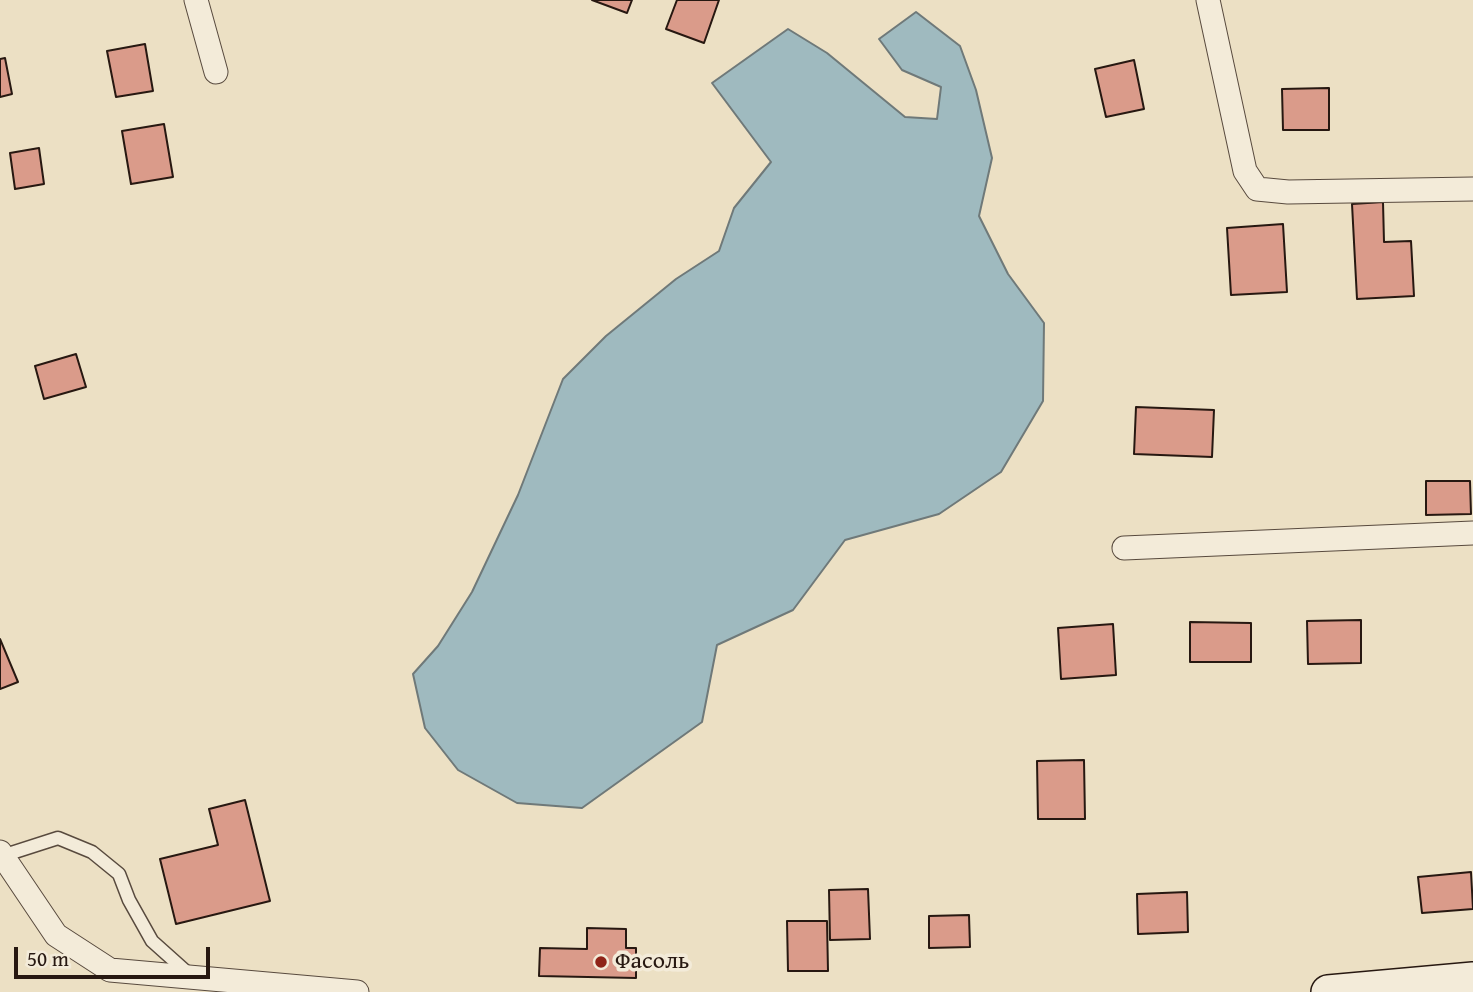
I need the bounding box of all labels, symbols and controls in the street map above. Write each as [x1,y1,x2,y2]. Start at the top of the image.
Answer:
scale bar [18,932,214,976]
text: 50 m [27,943,69,974]
place label: Фасоль [615,948,689,976]
marker: Фасоль [593,954,609,970]

